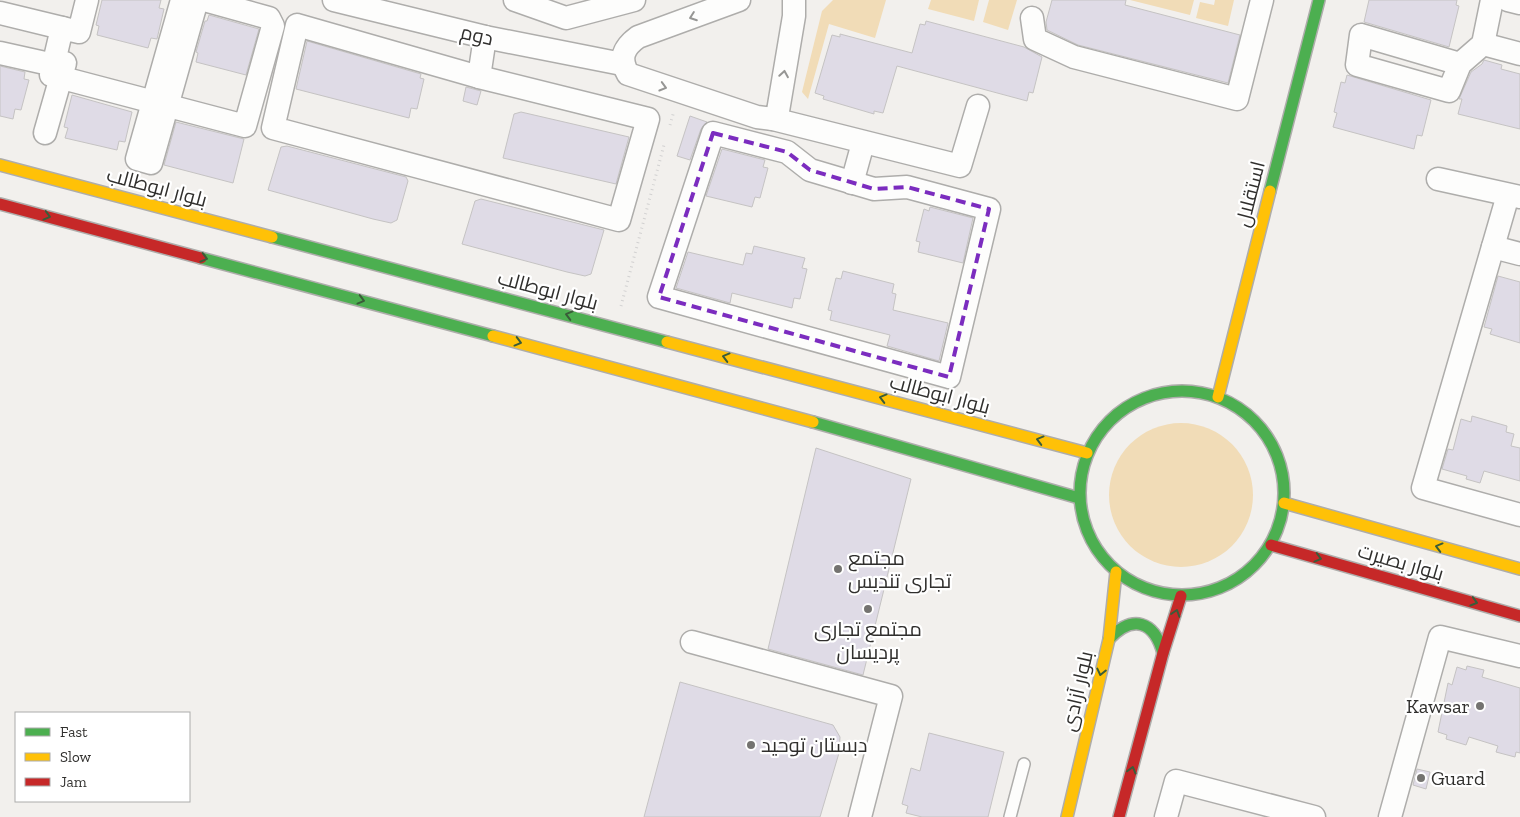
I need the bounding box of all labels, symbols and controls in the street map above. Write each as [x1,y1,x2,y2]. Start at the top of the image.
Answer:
one-way arrow [690,11,698,21]
street label: دوم [458,20,496,52]
one-way arrow [779,69,789,78]
one-way arrow [658,81,666,91]
street label: استقلال [1230,158,1271,230]
street label: بلوار ابوطالب [104,162,210,212]
one-way arrow [43,210,52,221]
one-way arrow [199,253,208,263]
street label: بلوار ابوطالب [495,265,601,315]
one-way arrow [356,295,365,305]
one-way arrow [564,310,573,321]
one-way arrow [513,337,522,347]
one-way arrow [722,352,730,362]
street label: بلوار ابوطالب [887,369,993,419]
one-way arrow [879,393,887,404]
one-way arrow [1036,435,1044,446]
street label: بلوار بصیرت [1355,538,1447,586]
one-way arrow [1436,542,1444,552]
place label: مجتمع تجاری تندیس [848,546,952,594]
one-way arrow [1313,552,1322,563]
marker: مجتمع تجاری تندیس [832,563,844,575]
one-way arrow [1469,597,1478,607]
marker: مجتمع تجاری پردیسان [862,603,874,615]
one-way arrow [1170,610,1180,618]
place label: مجتمع تجاری پردیسان [814,617,922,665]
street label: بلوار آزادی [1056,648,1099,734]
one-way arrow [1096,668,1107,677]
place label: Kawsar [1406,694,1470,718]
marker: Kawsar [1474,700,1486,712]
legend [15,712,190,802]
text: Fast [60,723,88,741]
place label: دبستان توحید [761,733,867,758]
marker: دبستان توحید [745,739,757,751]
text: Slow [60,748,92,766]
one-way arrow [1126,766,1136,774]
place label: Guard [1431,766,1485,790]
marker: Guard [1415,772,1427,784]
text: Jam [60,773,87,791]

